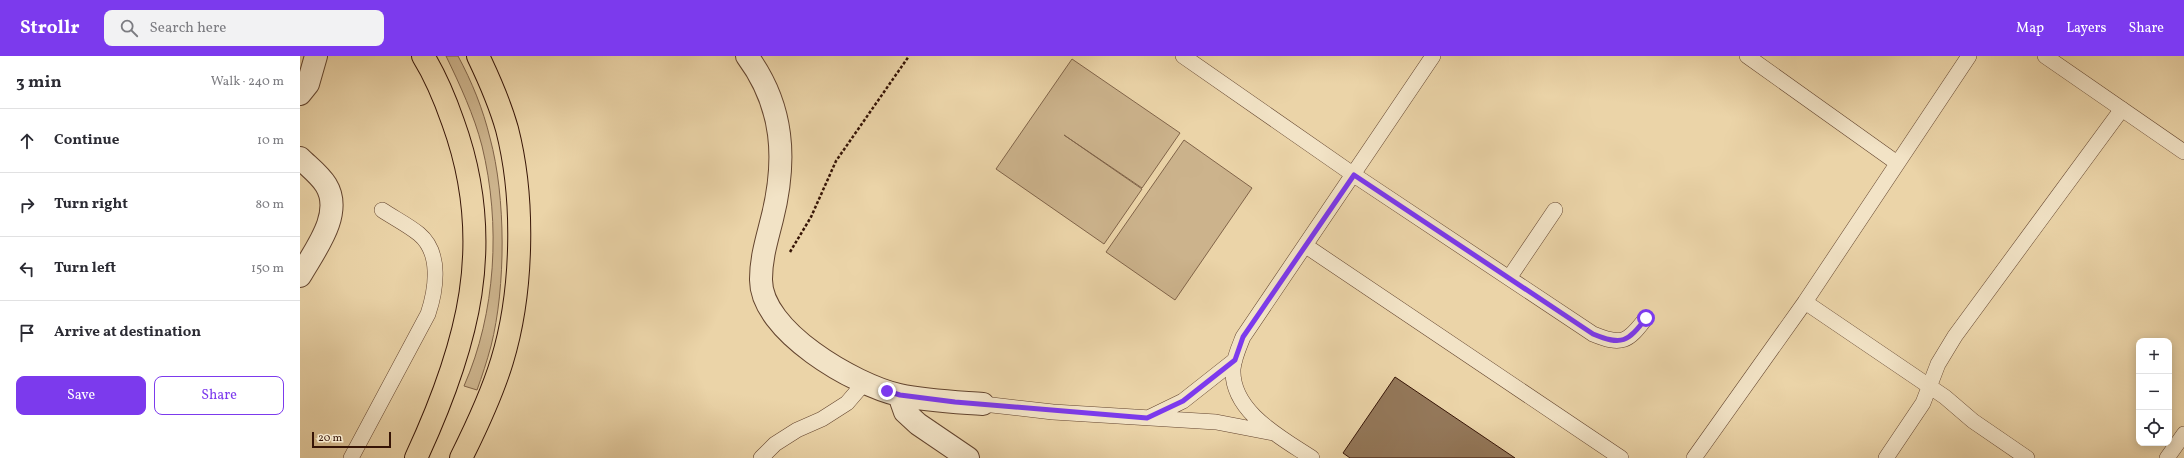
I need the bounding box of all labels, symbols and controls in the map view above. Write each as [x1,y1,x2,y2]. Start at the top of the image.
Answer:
search box [104,10,384,46]
text: Strollr [20,15,80,41]
icon: search [118,17,140,39]
text: Search here [150,18,226,39]
text: Map [2016,19,2044,38]
text: Layers [2066,19,2106,38]
text: Share [2128,19,2164,38]
text: 3 min [16,71,62,94]
text: Walk · 240 m [211,73,284,91]
icon: ahead [16,130,38,152]
text: Continue [54,130,119,151]
text: 10 m [257,132,284,150]
icon: right [16,194,38,216]
text: Turn right [54,194,128,215]
text: 80 m [255,196,284,214]
icon: left [16,258,38,280]
text: Turn left [54,258,116,279]
text: 150 m [251,260,284,278]
route start [1637,309,1655,327]
icon: arrive [16,322,38,344]
text: Arrive at destination [54,322,201,343]
map controls [2136,338,2172,446]
button: + [2136,338,2172,374]
button: − [2136,374,2172,410]
button: Save [16,376,146,415]
button: Share [154,376,284,415]
route end [878,382,896,400]
button: locate [2136,410,2172,446]
scale bar [312,430,391,449]
text: 20 m [318,431,342,446]

